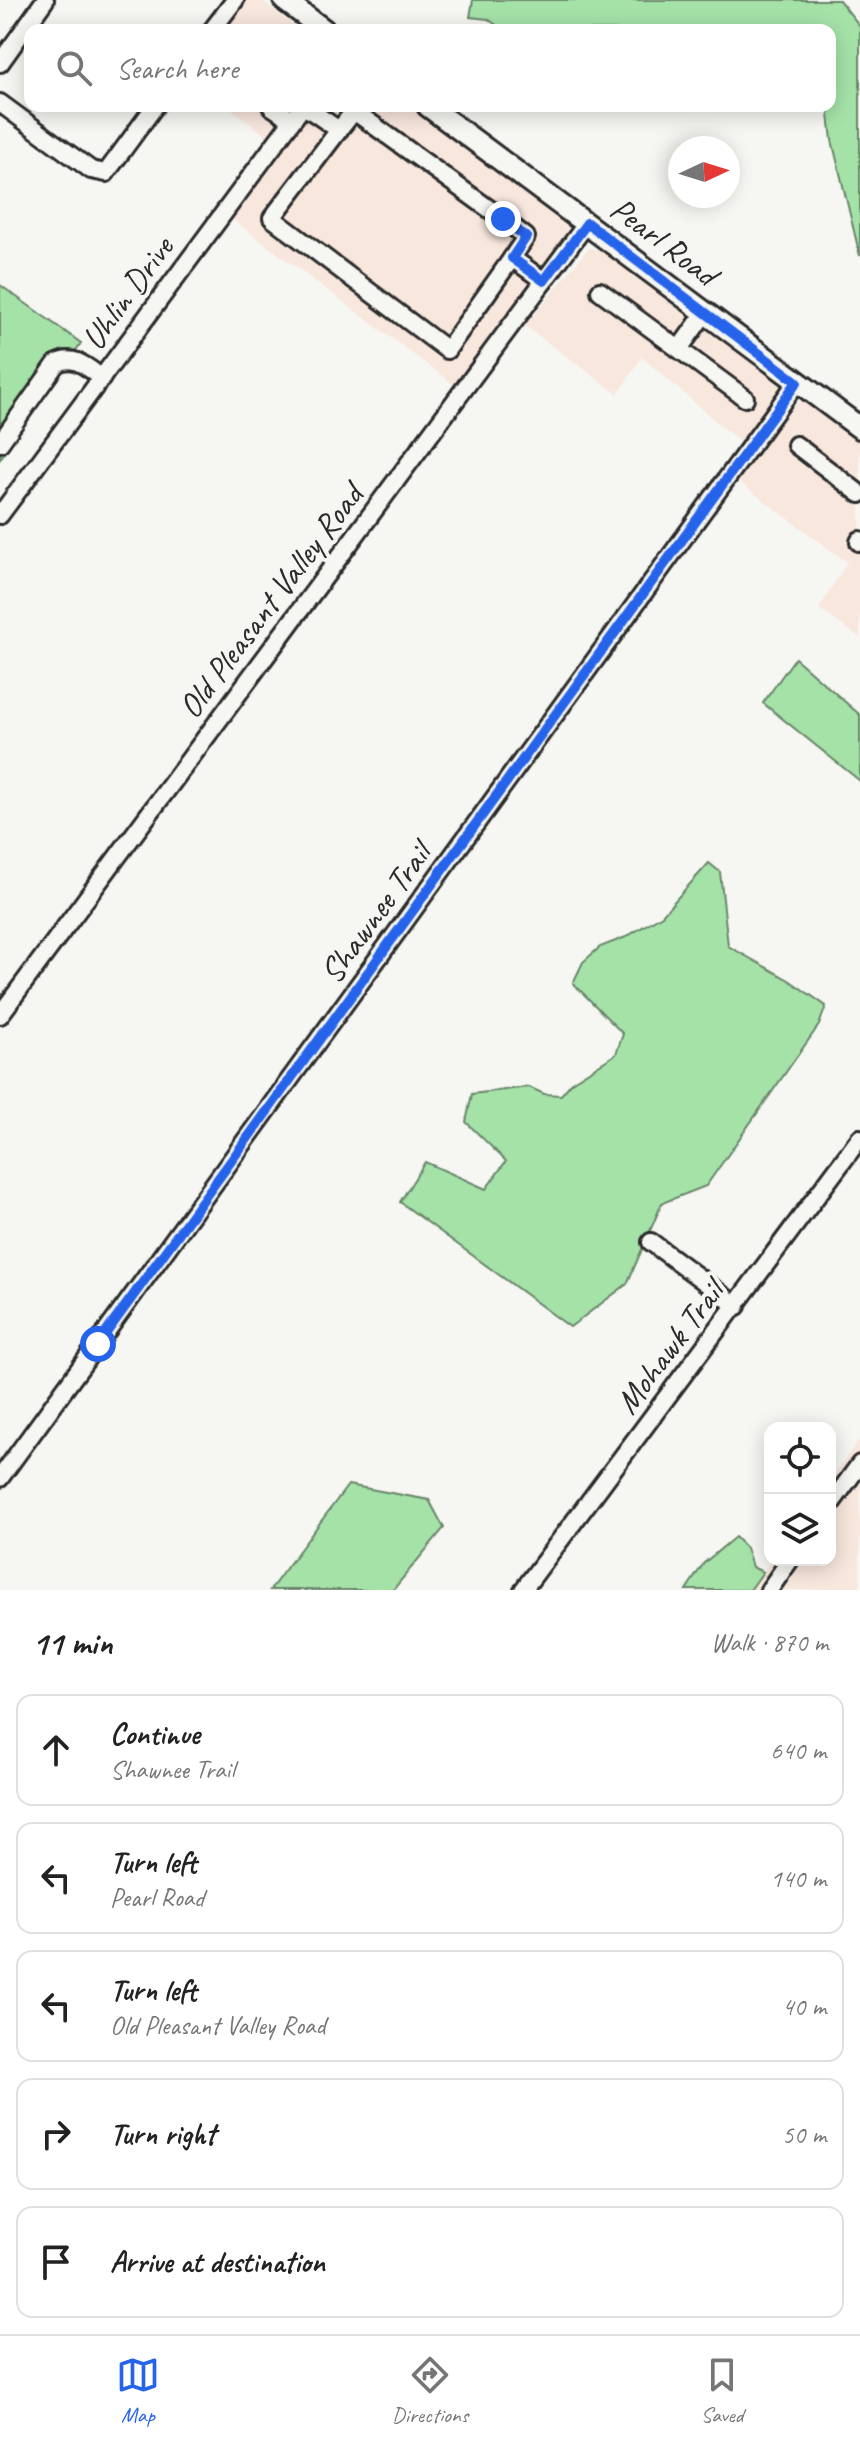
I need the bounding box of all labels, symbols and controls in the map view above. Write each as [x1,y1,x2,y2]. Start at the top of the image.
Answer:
search box [24,24,836,112]
icon: search [52,46,96,90]
text: Search here [116,49,238,87]
north arrow [668,136,740,208]
street label: Pearl Road [602,187,730,298]
route end [485,201,521,237]
street label: Uhlin Drive [71,226,184,358]
street label: Old Pleasant Valley Road [168,472,375,726]
street label: Shawnee Trail [310,829,444,992]
street label: Mohawk Trail [605,1267,737,1422]
route start [80,1326,116,1362]
map controls [764,1422,836,1566]
button: locate [764,1422,836,1494]
button: layers [764,1494,836,1566]
text: 11 min [32,1621,112,1664]
text: Walk · 870 m [711,1626,828,1659]
text: Continue [110,1715,200,1753]
icon: ahead [34,1728,78,1772]
text: 640 m [770,1734,826,1767]
text: Shawnee Trail [110,1753,235,1786]
text: Turn left [110,1843,197,1881]
icon: left [34,1856,78,1900]
text: 140 m [770,1862,826,1895]
text: Pearl Road [110,1881,204,1914]
text: Turn left [110,1971,197,2009]
icon: left [34,1984,78,2028]
text: 40 m [782,1990,826,2023]
text: Old Pleasant Valley Road [110,2009,325,2042]
icon: right [34,2112,78,2156]
text: Turn right [110,2115,215,2153]
text: 50 m [782,2118,826,2151]
icon: arrive [34,2240,78,2284]
text: Arrive at destination [110,2243,325,2281]
tab: Map [116,2353,160,2429]
tab: Directions [392,2353,468,2429]
tab: Saved [700,2353,744,2429]

